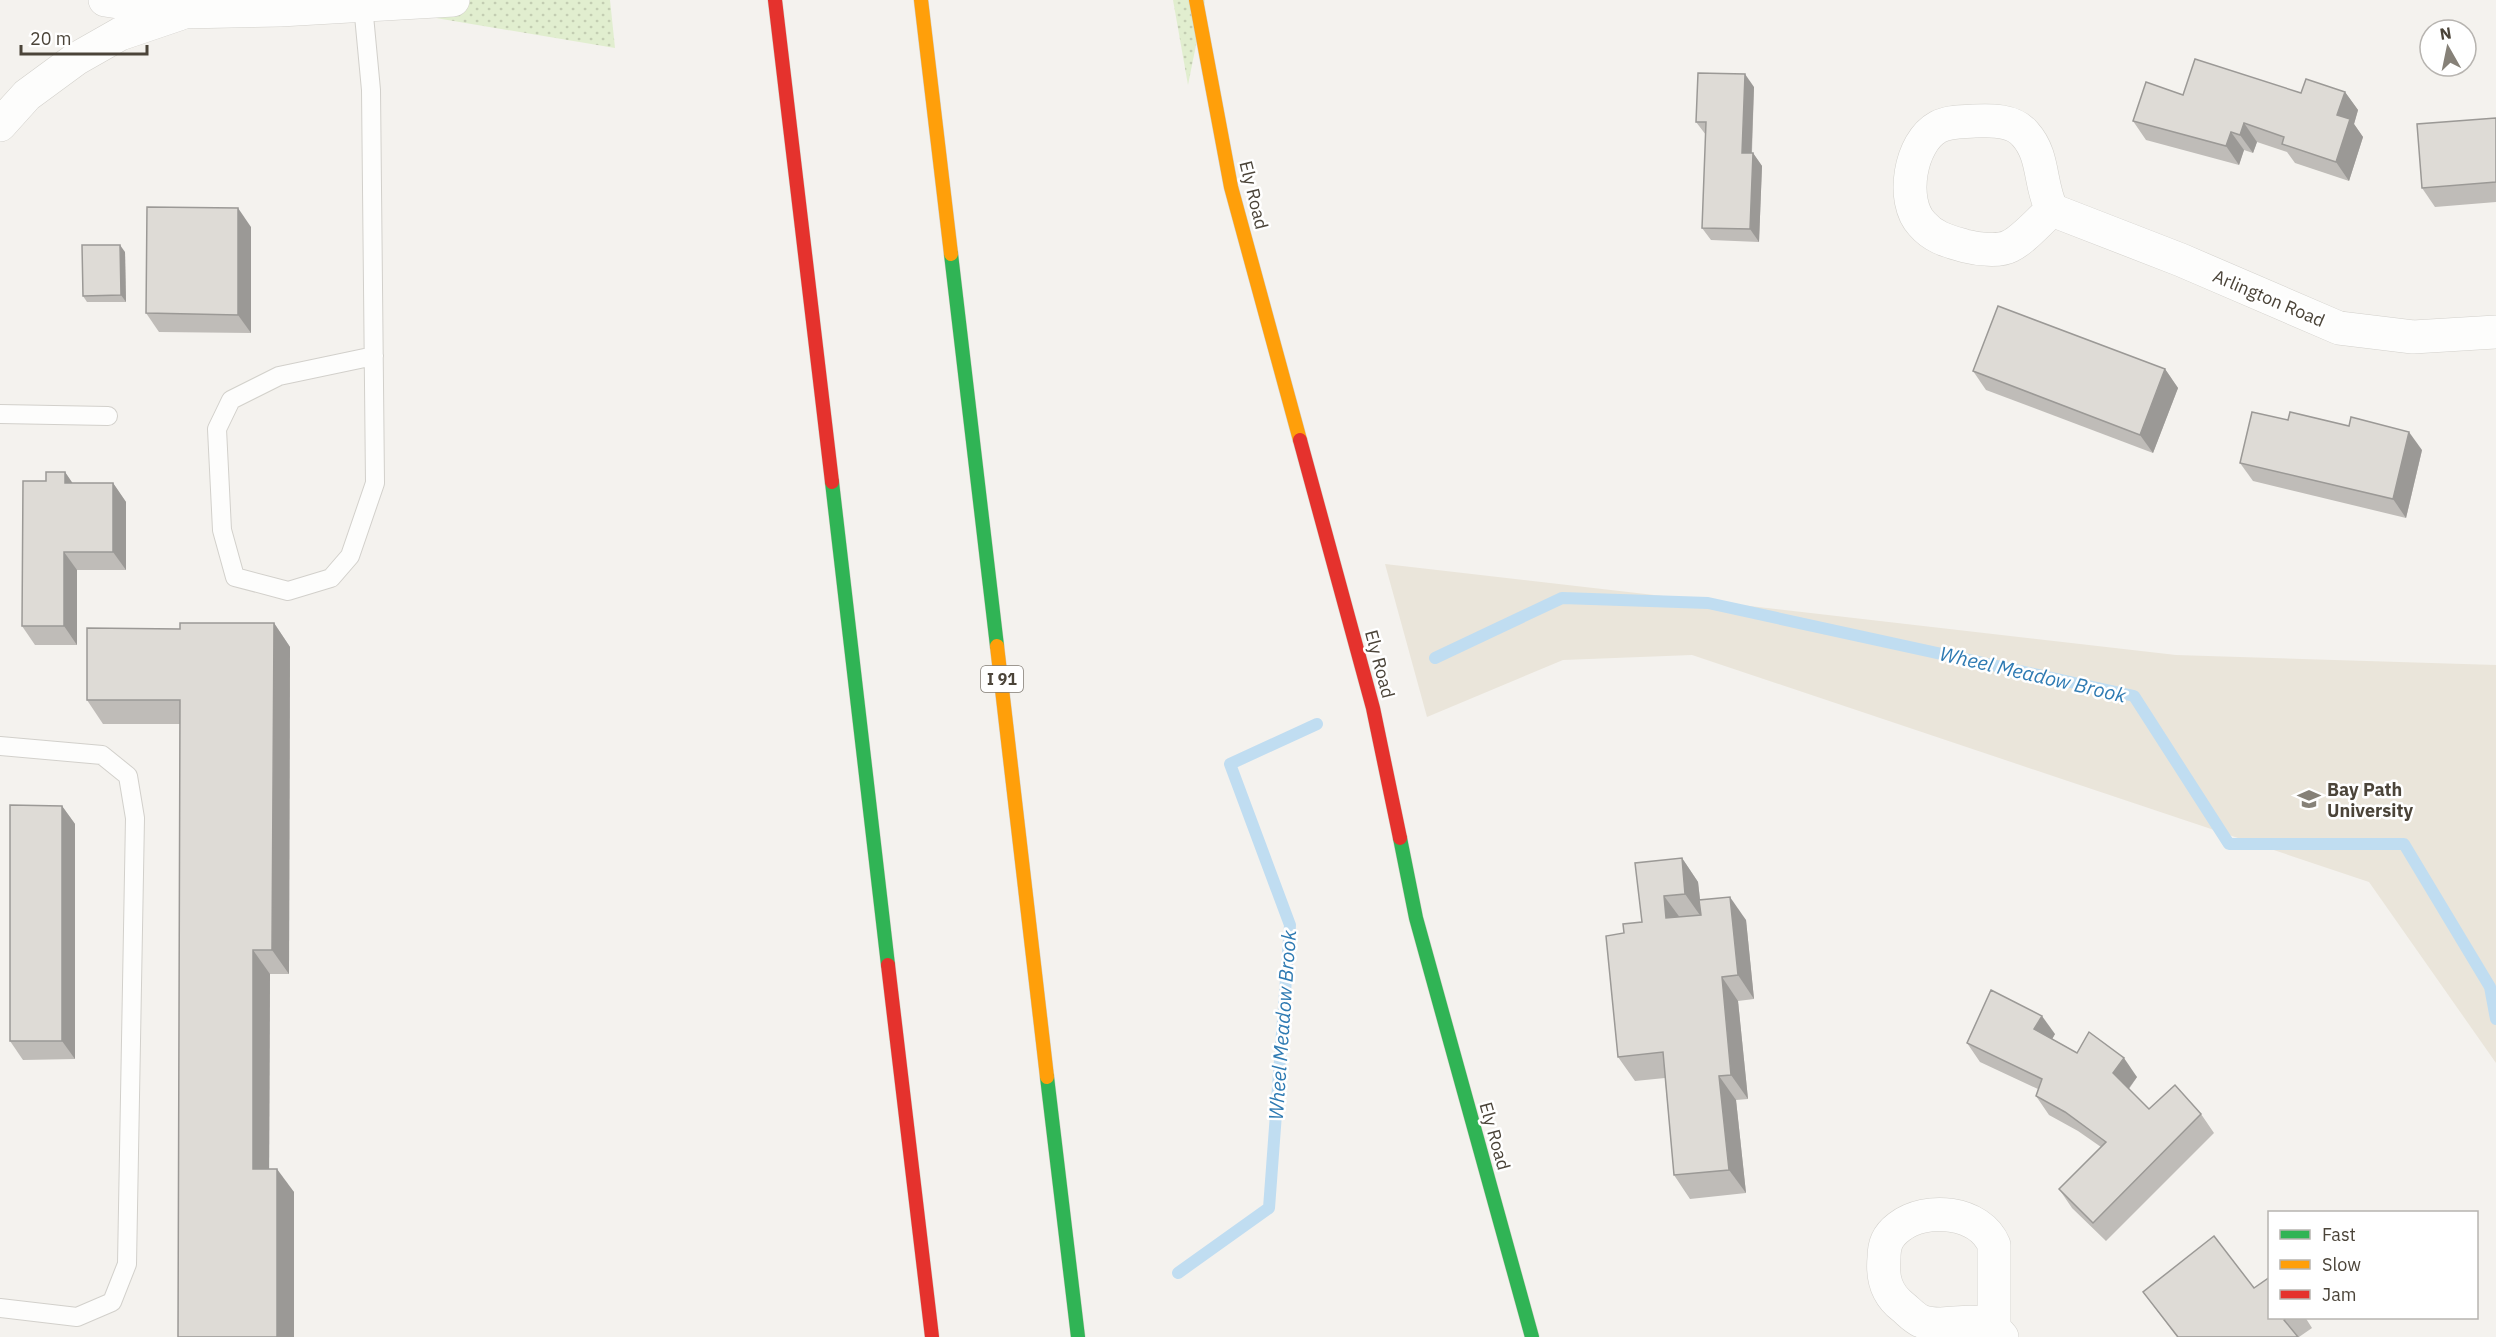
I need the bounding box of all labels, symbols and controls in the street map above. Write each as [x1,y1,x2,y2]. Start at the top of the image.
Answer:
scale bar [21,18,147,56]
north arrow [2418,18,2478,78]
text: N [2438,22,2453,44]
text: 20 m [30,27,72,50]
street label: Ely Road [1234,158,1274,232]
street label: Arlington Road [2210,264,2328,332]
street label: Ely Road [1360,627,1400,701]
water label: Wheel Meadow Brook [1937,639,2129,709]
road number: I 91 [981,666,1023,692]
place label: Bay Path University [2327,778,2413,822]
school or university icon: Bay Path University [2296,786,2322,812]
water label: Wheel Meadow Brook [1262,928,1302,1121]
street label: Ely Road [1474,1099,1516,1173]
legend [2268,1211,2478,1319]
text: Fast [2322,1223,2356,1246]
text: Slow [2322,1253,2361,1276]
text: Jam [2322,1283,2357,1306]

